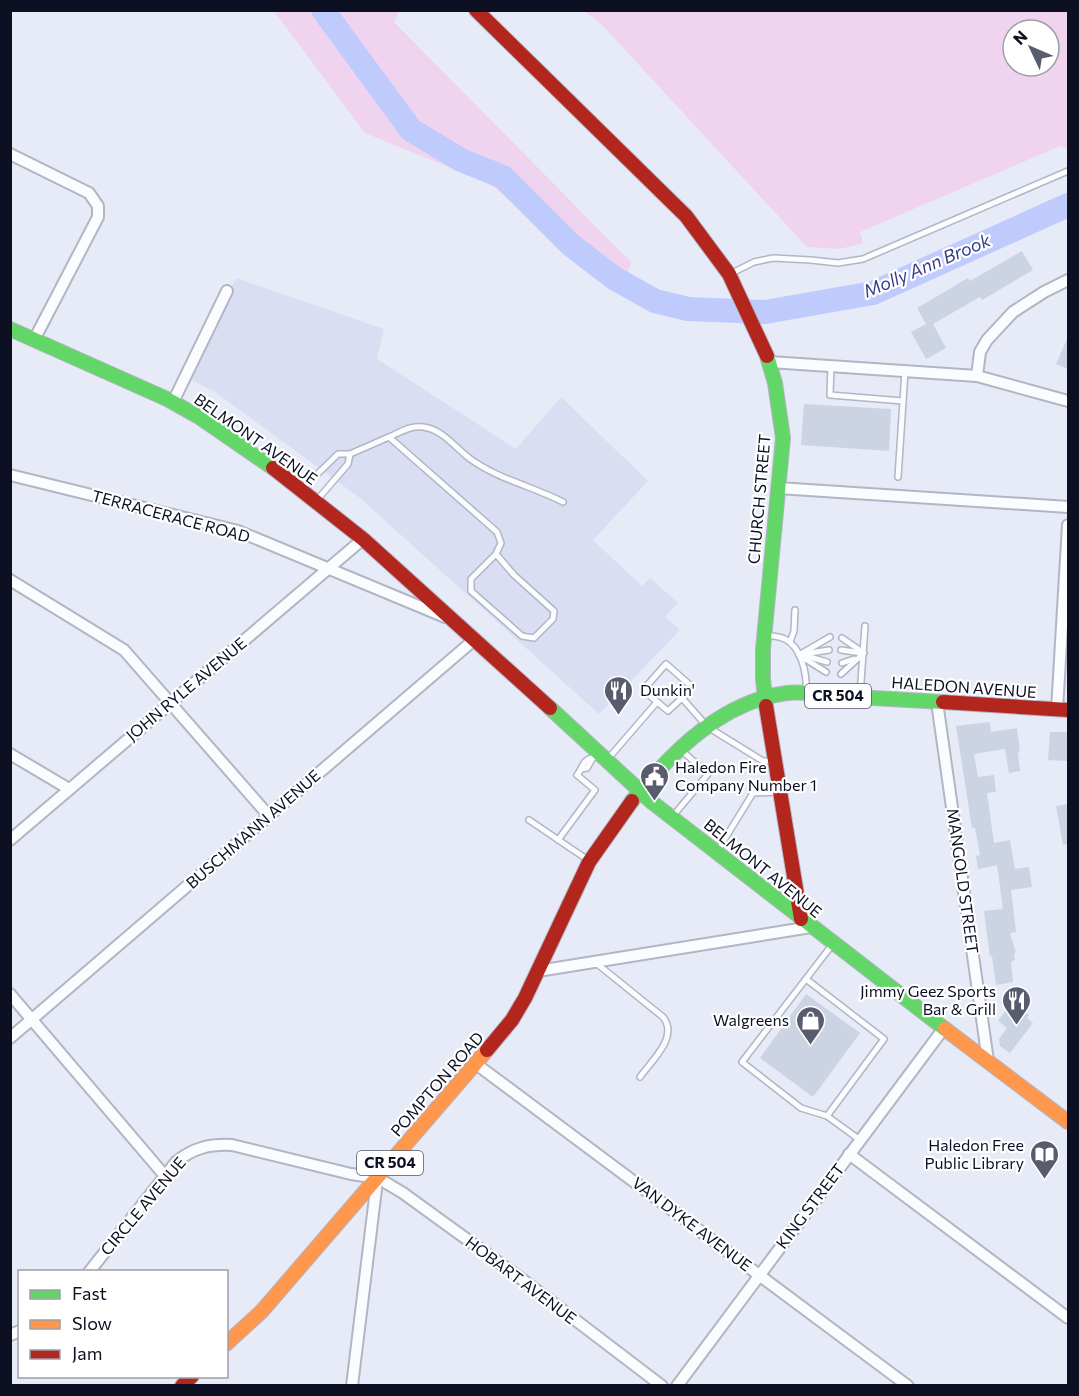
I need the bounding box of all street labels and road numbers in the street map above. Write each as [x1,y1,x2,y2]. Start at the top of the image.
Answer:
street label: BELMONT AVENUE [191,389,322,488]
street label: CHURCH STREET [743,433,774,565]
street label: TERRACERACE ROAD [90,485,252,546]
street label: JOHN RYLE AVENUE [122,633,250,744]
street label: HALEDON AVENUE [891,672,1037,701]
road number: CR 504 [805,684,871,708]
street label: BUSCHMANN AVENUE [182,765,324,892]
street label: MANGOLD STREET [944,807,983,955]
street label: BELMONT AVENUE [701,814,826,921]
street label: POMPTON ROAD [386,1028,487,1140]
road number: CR 504 [357,1151,423,1175]
street label: CIRCLE AVENUE [96,1153,189,1259]
street label: KING STREET [771,1159,848,1252]
street label: VAN DYKE AVENUE [629,1173,756,1275]
street label: HOBART AVENUE [462,1232,580,1327]

